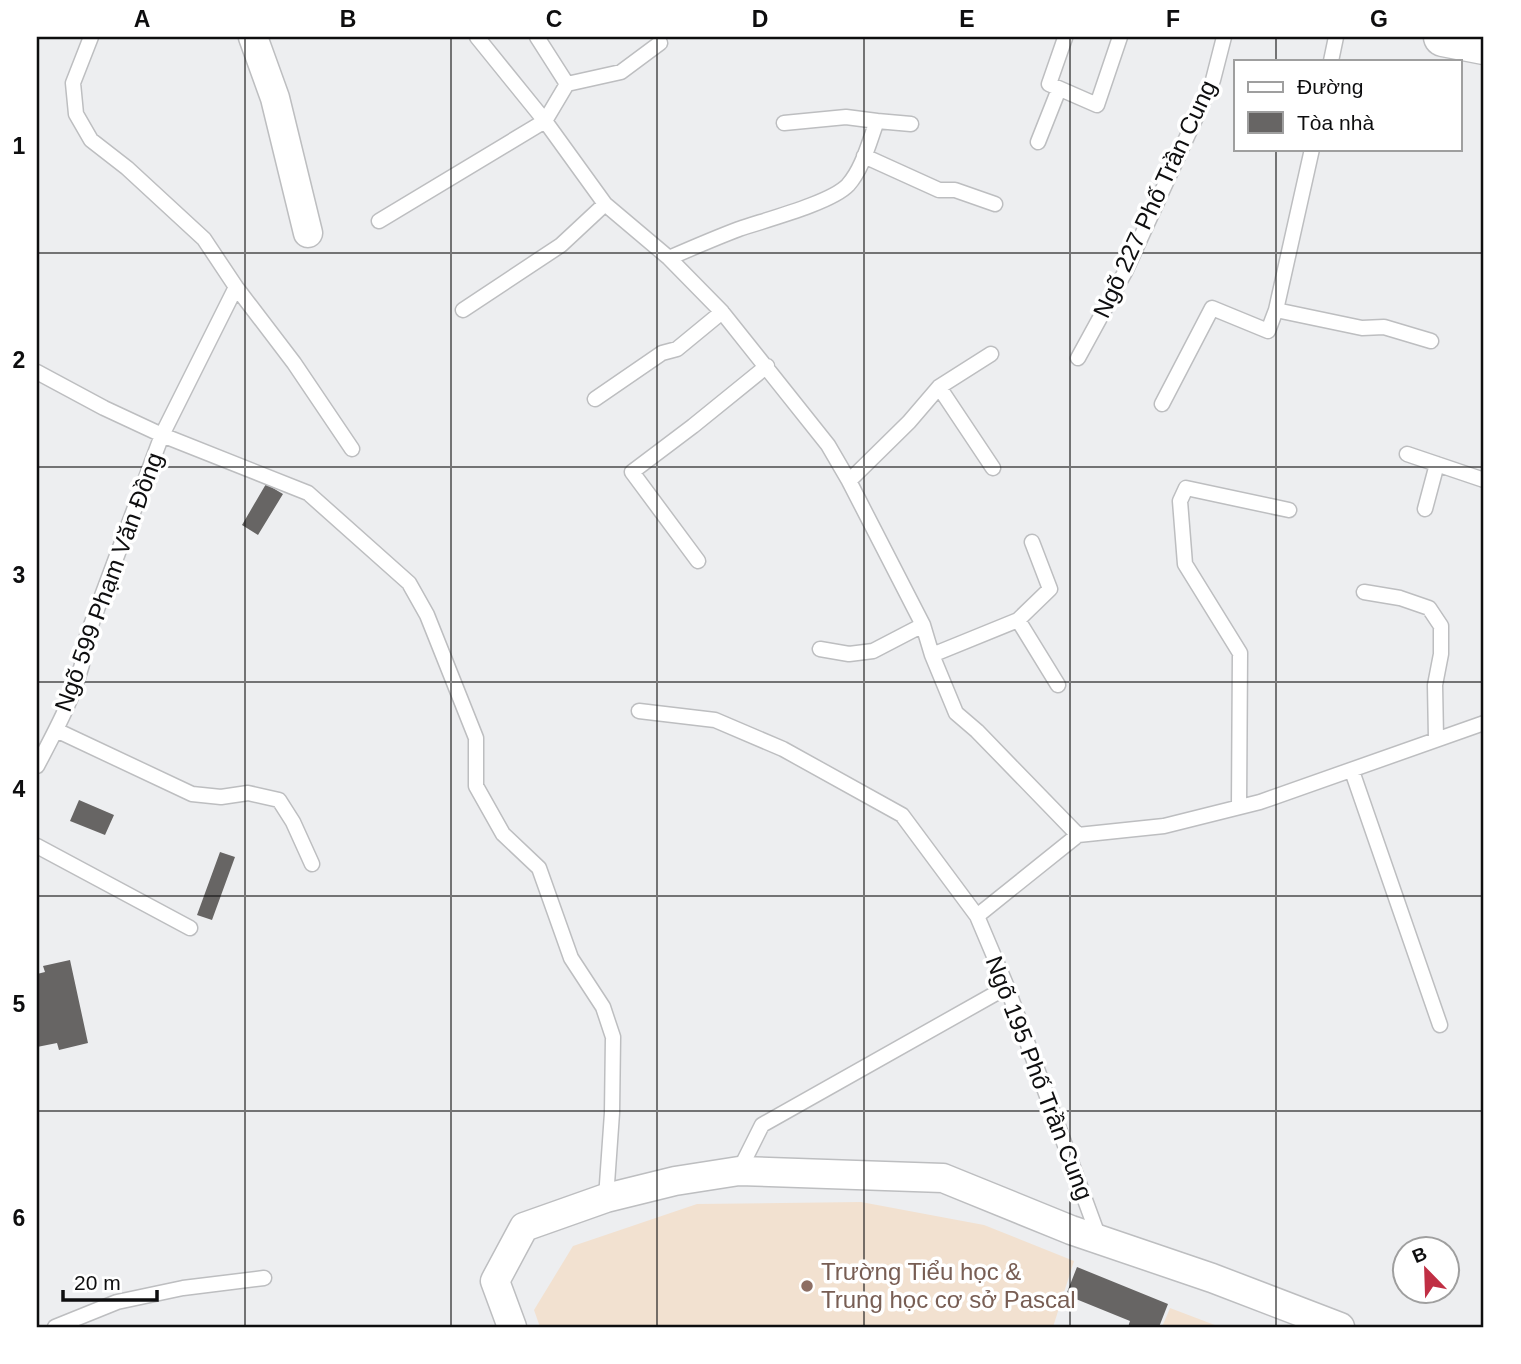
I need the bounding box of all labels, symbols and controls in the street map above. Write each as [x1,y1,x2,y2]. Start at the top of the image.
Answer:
text: A [134,6,150,32]
text: B [340,6,356,32]
text: C [546,6,562,32]
text: D [752,6,768,32]
text: E [959,6,975,32]
text: F [1166,6,1180,32]
text: G [1370,6,1388,32]
legend [1234,60,1462,150]
text: Đường [1297,75,1363,98]
street label: Ngõ 227 Phố Trần Cung [1088,76,1221,322]
text: Tòa nhà [1297,111,1374,134]
text: 1 [13,133,26,159]
text: 2 [13,347,25,373]
street label: Ngõ 599 Phạm Văn Đồng [49,449,168,715]
text: 3 [13,562,25,588]
text: 4 [13,776,26,802]
street label: Ngõ 195 Phố Trần Cung [980,952,1098,1203]
text: 5 [13,991,26,1017]
text: 6 [13,1205,25,1231]
north arrow [1392,1234,1462,1304]
text: B [1409,1242,1430,1267]
place label: Trường Tiểu học & Trung học cơ sở Pascal [821,1258,1076,1313]
scale bar [63,1259,158,1303]
text: 20 m [74,1271,121,1294]
marker: Trường Tiểu học & Trung học cơ sở Pascal [799,1278,815,1294]

